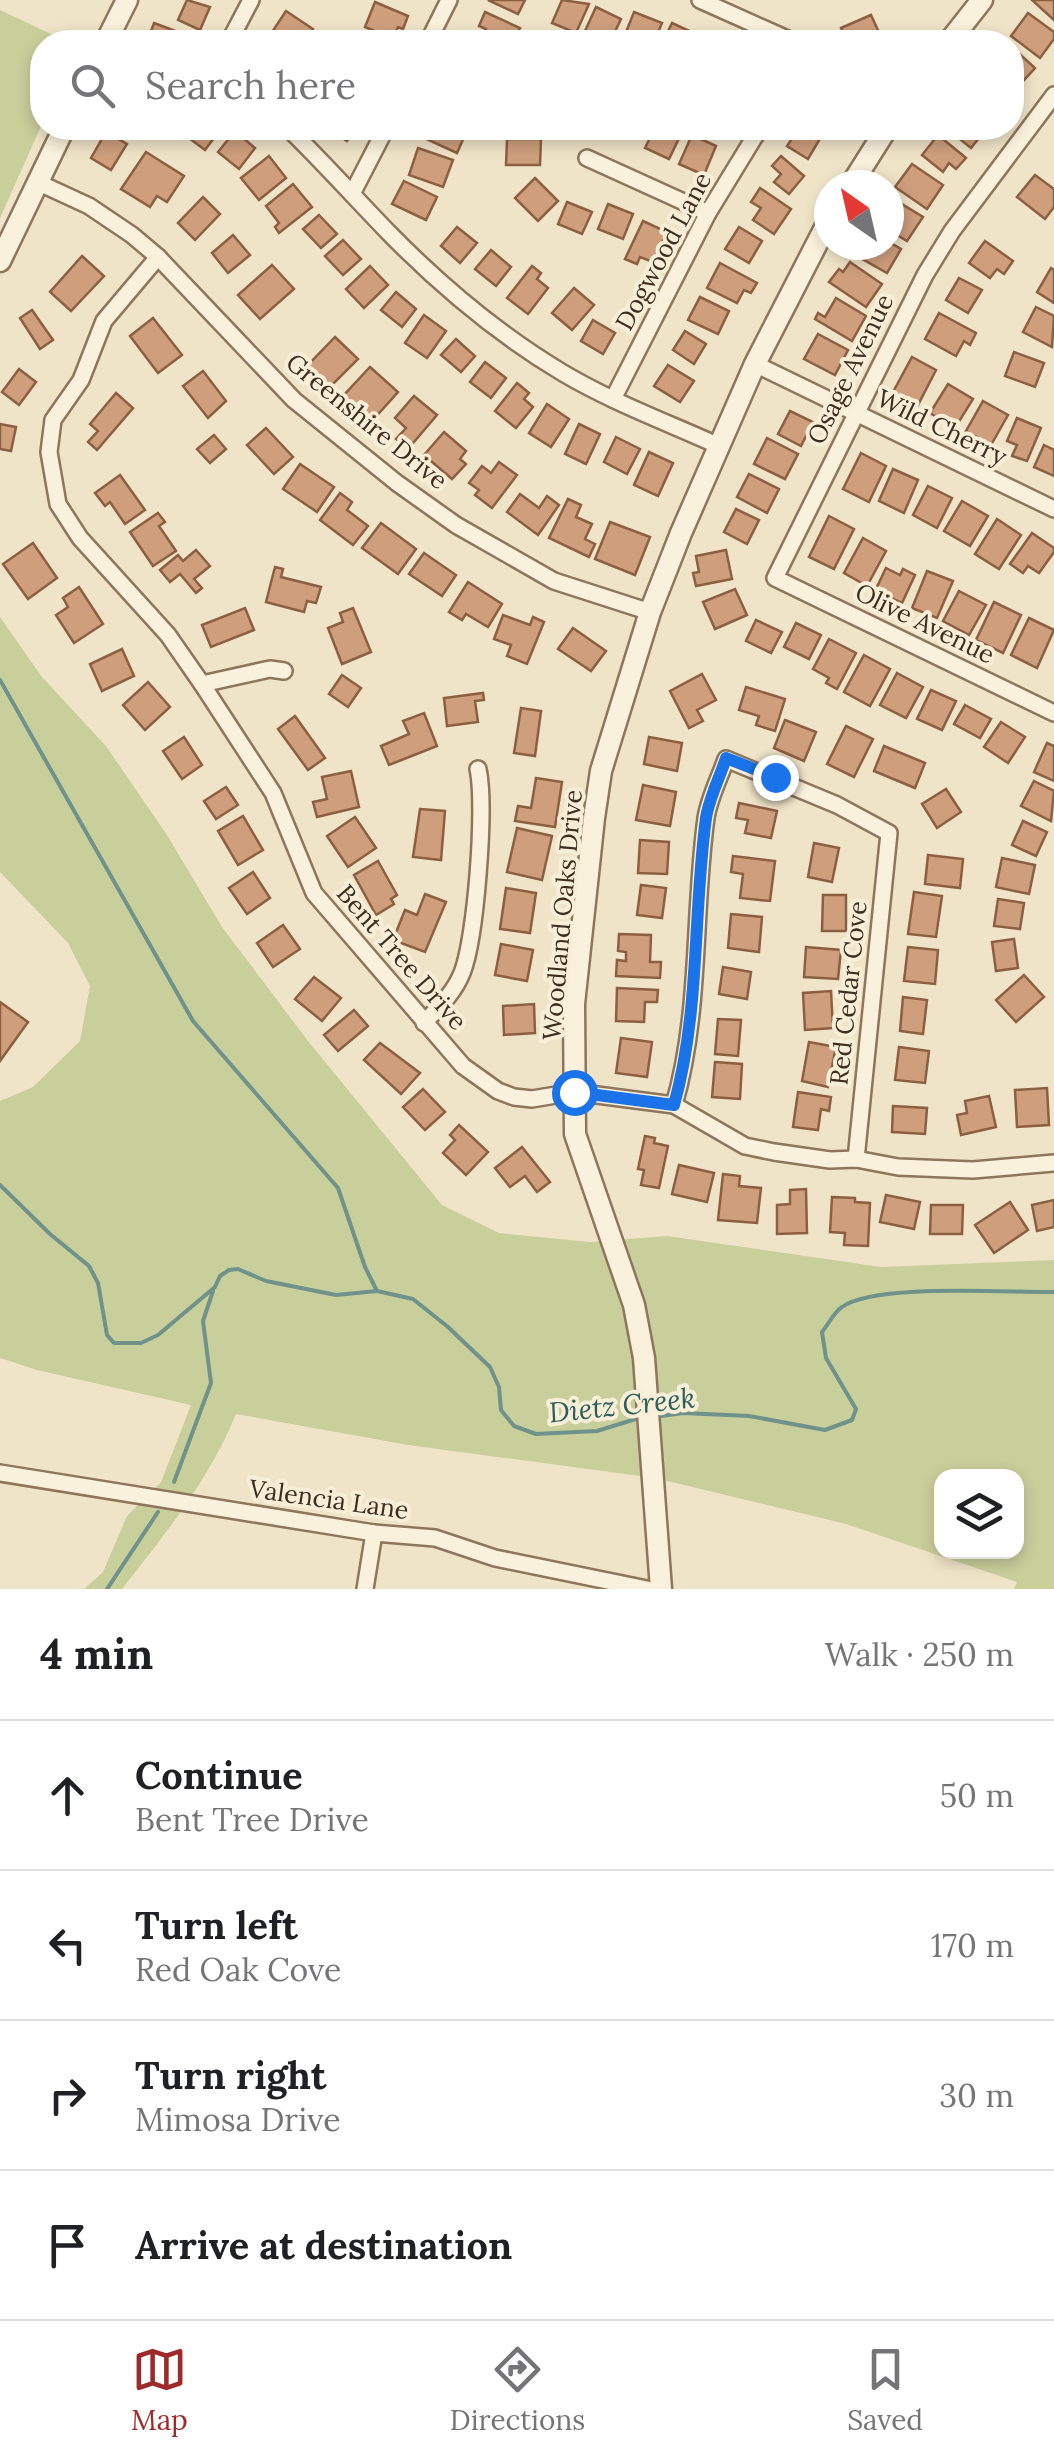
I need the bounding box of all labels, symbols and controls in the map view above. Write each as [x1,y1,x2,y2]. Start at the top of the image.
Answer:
search box [30,30,1024,140]
icon: search [65,58,120,113]
text: Search here [145,61,356,109]
street label: Dogwood Lane [608,166,718,336]
north arrow [814,170,904,260]
street label: Osage Avenue [800,289,900,449]
street label: Greenshire Drive [280,346,454,496]
street label: Wild Cherry [872,382,1013,473]
street label: Olive Avenue [850,575,1000,671]
route end [753,755,799,801]
street label: Woodland Oaks Drive [535,788,589,1042]
street label: Bent Tree Drive [330,878,474,1036]
street label: Red Cedar Cove [822,900,874,1086]
route start [552,1070,598,1116]
water label: Dietz Creek [547,1379,697,1431]
map controls [934,1469,1024,1559]
button: layers [934,1469,1024,1559]
street label: Valencia Lane [246,1472,411,1526]
text: 4 min [40,1627,153,1681]
text: Walk · 250 m [825,1634,1014,1675]
text: Continue [135,1751,303,1799]
icon: ahead [40,1768,95,1823]
text: 50 m [940,1775,1014,1816]
text: Bent Tree Drive [135,1799,369,1840]
text: Turn left [135,1901,298,1949]
icon: left [40,1918,95,1973]
text: 170 m [931,1925,1014,1966]
text: Red Oak Cove [135,1949,341,1990]
text: Turn right [135,2051,326,2099]
icon: right [40,2068,95,2123]
text: 30 m [939,2075,1014,2116]
text: Mimosa Drive [135,2099,340,2140]
icon: arrive [40,2218,95,2273]
text: Arrive at destination [135,2221,512,2269]
tab: Map [131,2342,188,2438]
tab: Directions [450,2342,585,2438]
tab: Saved [847,2342,923,2438]

